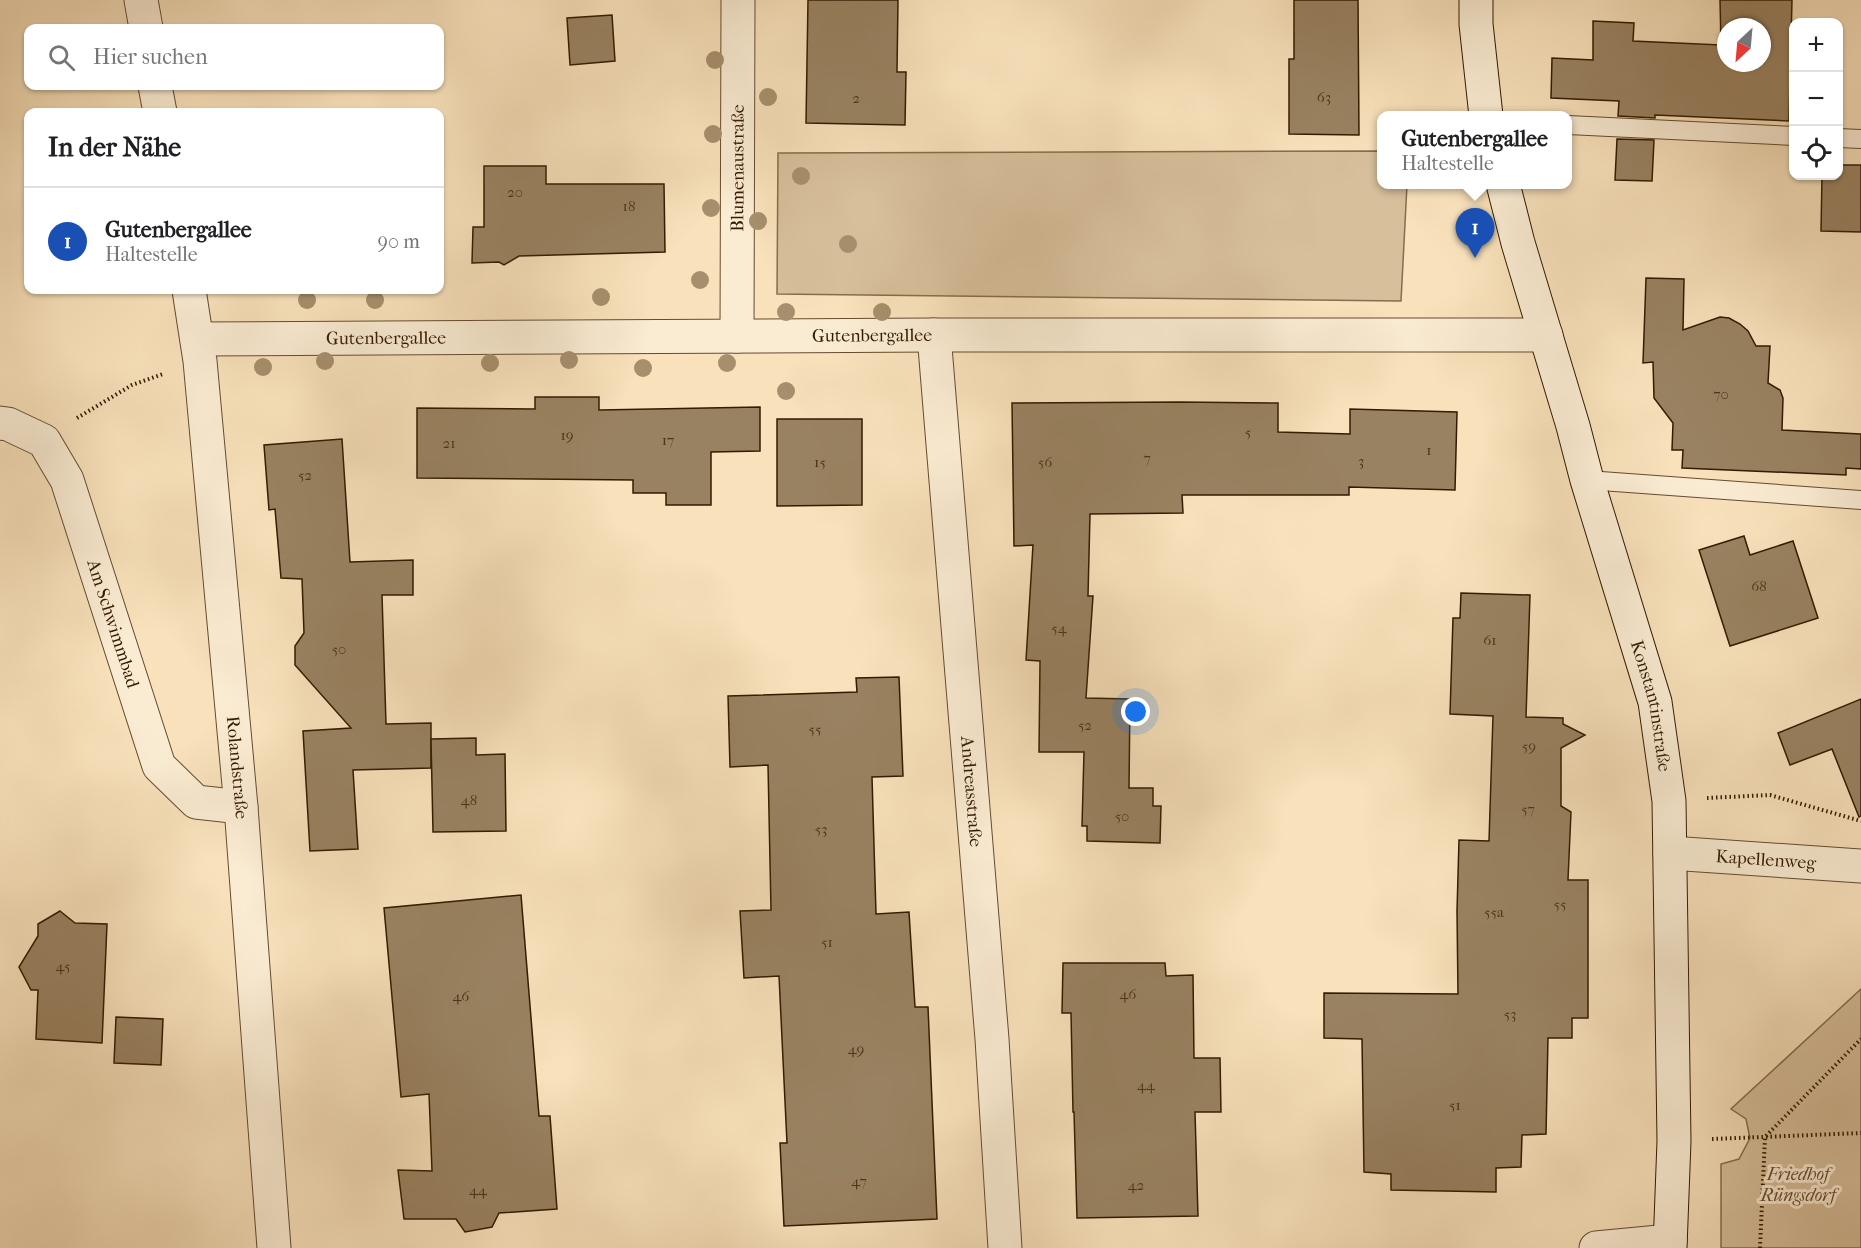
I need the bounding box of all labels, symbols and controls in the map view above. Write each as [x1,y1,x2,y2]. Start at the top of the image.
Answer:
north arrow [1717,18,1771,72]
map controls [1789,18,1843,180]
button: + [1789,18,1843,72]
search box [24,24,444,90]
icon: search [45,41,78,74]
text: Hier suchen [93,44,208,70]
button: − [1789,72,1843,126]
house number: 63 [1317,88,1331,106]
house number: 2 [852,89,860,107]
street label: Blumenaustraße [727,104,748,232]
popup [1377,111,1572,189]
text: Gutenbergallee [1401,126,1548,152]
button: locate [1789,126,1843,180]
text: In der Nähe [48,132,181,163]
text: Haltestelle [1401,152,1494,175]
house number: 20 [507,183,523,201]
house number: 18 [623,197,635,215]
pin: 1 [1456,208,1494,258]
text: Gutenbergallee [105,217,252,243]
text: 1 [64,230,71,253]
text: 90 m [378,230,420,253]
text: Haltestelle [105,243,198,266]
street label: Gutenbergallee [812,325,932,346]
street label: Gutenbergallee [326,327,446,349]
house number: 70 [1713,385,1729,403]
house number: 5 [1245,423,1251,441]
house number: 19 [560,426,574,444]
house number: 17 [662,431,674,449]
house number: 21 [442,434,456,452]
house number: 1 [1426,441,1432,459]
house number: 7 [1143,449,1151,467]
house number: 3 [1358,452,1364,470]
house number: 15 [814,453,826,471]
house number: 56 [1038,453,1053,471]
house number: 52 [298,466,312,484]
street label: Am Schwimmbad [82,556,144,691]
house number: 68 [1751,577,1767,595]
house number: 54 [1051,619,1068,637]
house number: 61 [1483,631,1497,649]
street label: Konstantinstraße [1626,638,1675,773]
house number: 50 [332,640,346,658]
your location [1121,697,1150,726]
street label: Rolandstraße [222,715,252,820]
house number: 52 [1078,716,1092,734]
house number: 55 [809,720,821,738]
street label: Andreasstraße [956,734,987,848]
house number: 59 [1522,737,1536,755]
house number: 48 [461,791,477,809]
house number: 57 [1521,800,1535,818]
house number: 50 [1115,807,1129,825]
house number: 53 [815,820,827,838]
street label: Kapellenweg [1715,846,1817,873]
house number: 55 [1554,895,1566,913]
house number: 55a [1484,903,1505,921]
house number: 51 [821,933,833,951]
house number: 45 [56,957,70,975]
house number: 46 [1120,985,1137,1003]
house number: 46 [453,987,470,1005]
house number: 53 [1504,1005,1516,1023]
house number: 49 [848,1040,864,1058]
house number: 44 [1137,1076,1156,1094]
house number: 51 [1449,1096,1461,1114]
park label: Friedhof Rüngsdorf [1759,1164,1839,1206]
house number: 47 [851,1172,867,1190]
house number: 42 [1128,1176,1145,1194]
house number: 44 [469,1181,488,1199]

